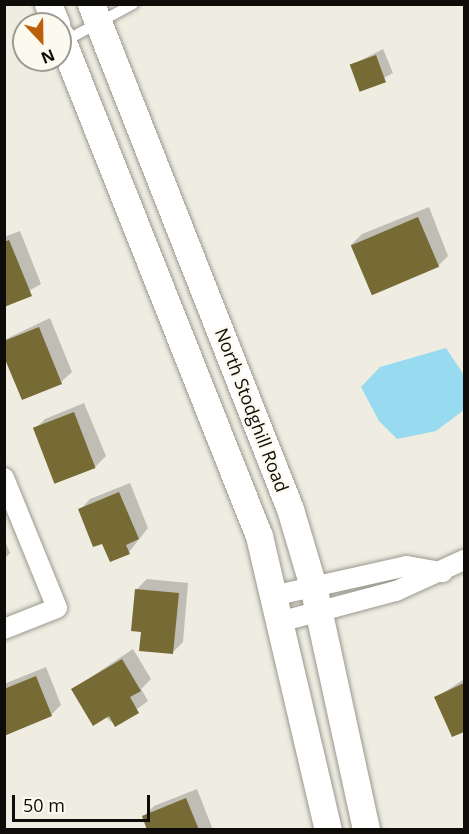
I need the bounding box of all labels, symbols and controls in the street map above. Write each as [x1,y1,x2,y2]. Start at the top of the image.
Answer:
north arrow [12,12,72,72]
text: N [38,44,58,69]
street label: North Stodghill Road [211,325,293,495]
scale bar [15,783,153,821]
text: 50 m [23,793,65,817]

